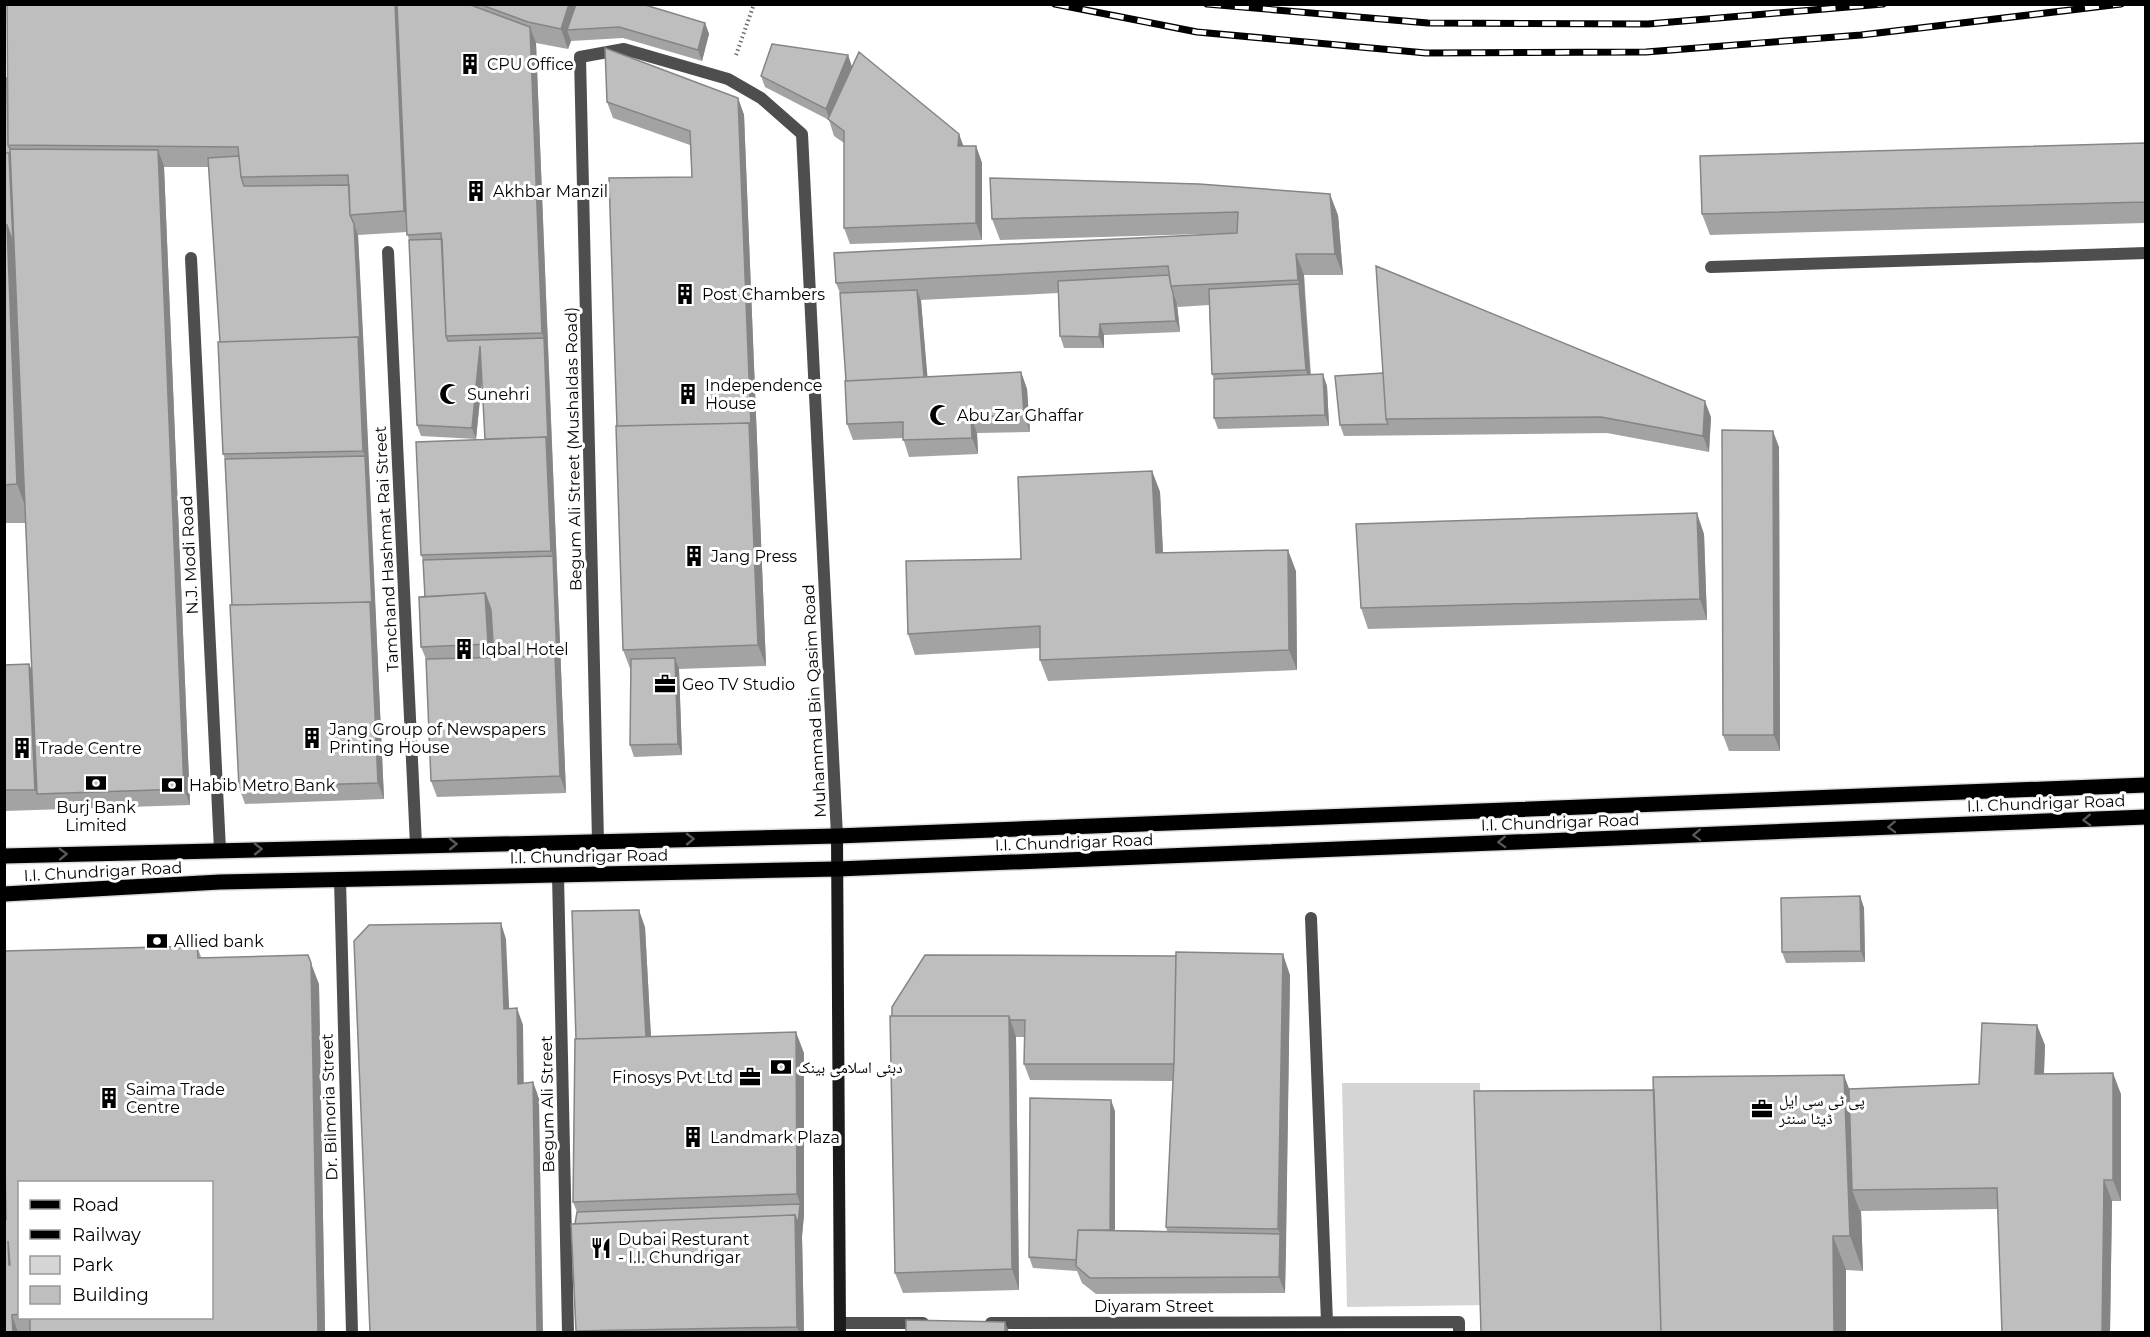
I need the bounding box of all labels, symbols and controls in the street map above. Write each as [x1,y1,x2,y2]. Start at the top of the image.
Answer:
building icon: CPU Office [458,52,482,76]
place label: CPU Office [487,55,574,74]
building icon: Akhbar Manzil [464,179,488,203]
place label: Akhbar Manzil [493,182,608,201]
building icon: Post Chambers [673,282,697,306]
place label: Post Chambers [702,285,825,304]
street label: Begum Ali Street (Mushaldas Road) [562,307,585,591]
place label: Independence House [705,376,822,413]
mosque icon: Sunehri [438,382,462,406]
building icon: Independence House [676,382,700,406]
place label: Sunehri [467,385,530,404]
mosque icon: Abu Zar Ghaffar [928,403,952,427]
place label: Abu Zar Ghaffar [957,406,1084,425]
street label: Tamchand Hashmat Rai Street [371,425,402,672]
street label: N.J. Modi Road [177,495,202,615]
building icon: Jang Press [682,544,706,568]
place label: Jang Press [710,547,797,566]
street label: Muhammad Bin Qasim Road [799,584,830,818]
building icon: Iqbal Hotel [452,637,476,661]
place label: Iqbal Hotel [481,640,569,659]
office icon: Geo TV Studio [653,672,677,696]
place label: Geo TV Studio [682,675,795,694]
place label: Jang Group of Newspapers Printing House [328,720,546,757]
building icon: Jang Group of Newspapers Printing House [300,726,324,750]
building icon: Trade Centre [10,736,34,760]
place label: Trade Centre [39,739,142,758]
bank icon: Burj Bank Limited [84,771,108,795]
bank icon: Habib Metro Bank [160,773,184,797]
place label: Habib Metro Bank [189,776,336,795]
street label: I.I. Chundrigar Road [1966,791,2126,816]
place label: Burj Bank Limited [56,798,136,835]
street label: I.I. Chundrigar Road [1480,810,1640,835]
one-way arrow [2083,813,2092,826]
one-way arrow [1888,820,1897,833]
one-way arrow [1693,828,1702,841]
street label: I.I. Chundrigar Road [994,830,1154,855]
one-way arrow [685,833,694,845]
one-way arrow [1498,836,1507,849]
one-way arrow [448,838,457,851]
one-way arrow [253,843,262,855]
street label: I.I. Chundrigar Road [510,846,668,867]
one-way arrow [58,848,67,860]
street label: I.I. Chundrigar Road [23,858,183,885]
bank icon: Allied bank [145,929,169,953]
place label: Allied bank [174,932,264,951]
street label: Dr. Bilmoria Street [317,1033,342,1181]
street label: Begum Ali Street [537,1035,558,1173]
bank icon: دبئی اسلامی بینک [769,1055,793,1079]
place label: دبئی اسلامی بینک [798,1058,903,1078]
office icon: Finosys Pvt Ltd [738,1065,762,1089]
place label: Finosys Pvt Ltd [612,1068,733,1087]
place label: Saima Trade Centre [126,1080,225,1117]
building icon: Saima Trade Centre [97,1086,121,1110]
place label: پی ٹی سی ایل ڈیٹا سنٹر [1778,1091,1865,1128]
office icon: پی ٹی سی ایل ڈیٹا سنٹر [1750,1097,1774,1121]
building icon: Landmark Plaza [681,1125,705,1149]
place label: Landmark Plaza [710,1128,840,1147]
legend [18,1181,213,1319]
text: Road [72,1194,119,1216]
text: Railway [72,1224,141,1246]
place label: Dubai Resturant - I.I. Chundrigar [618,1230,750,1267]
restaurant icon: Dubai Resturant - I.I. Chundrigar [589,1236,613,1260]
text: Park [72,1254,113,1276]
text: Building [72,1284,149,1306]
street label: Diyaram Street [1094,1297,1215,1316]

